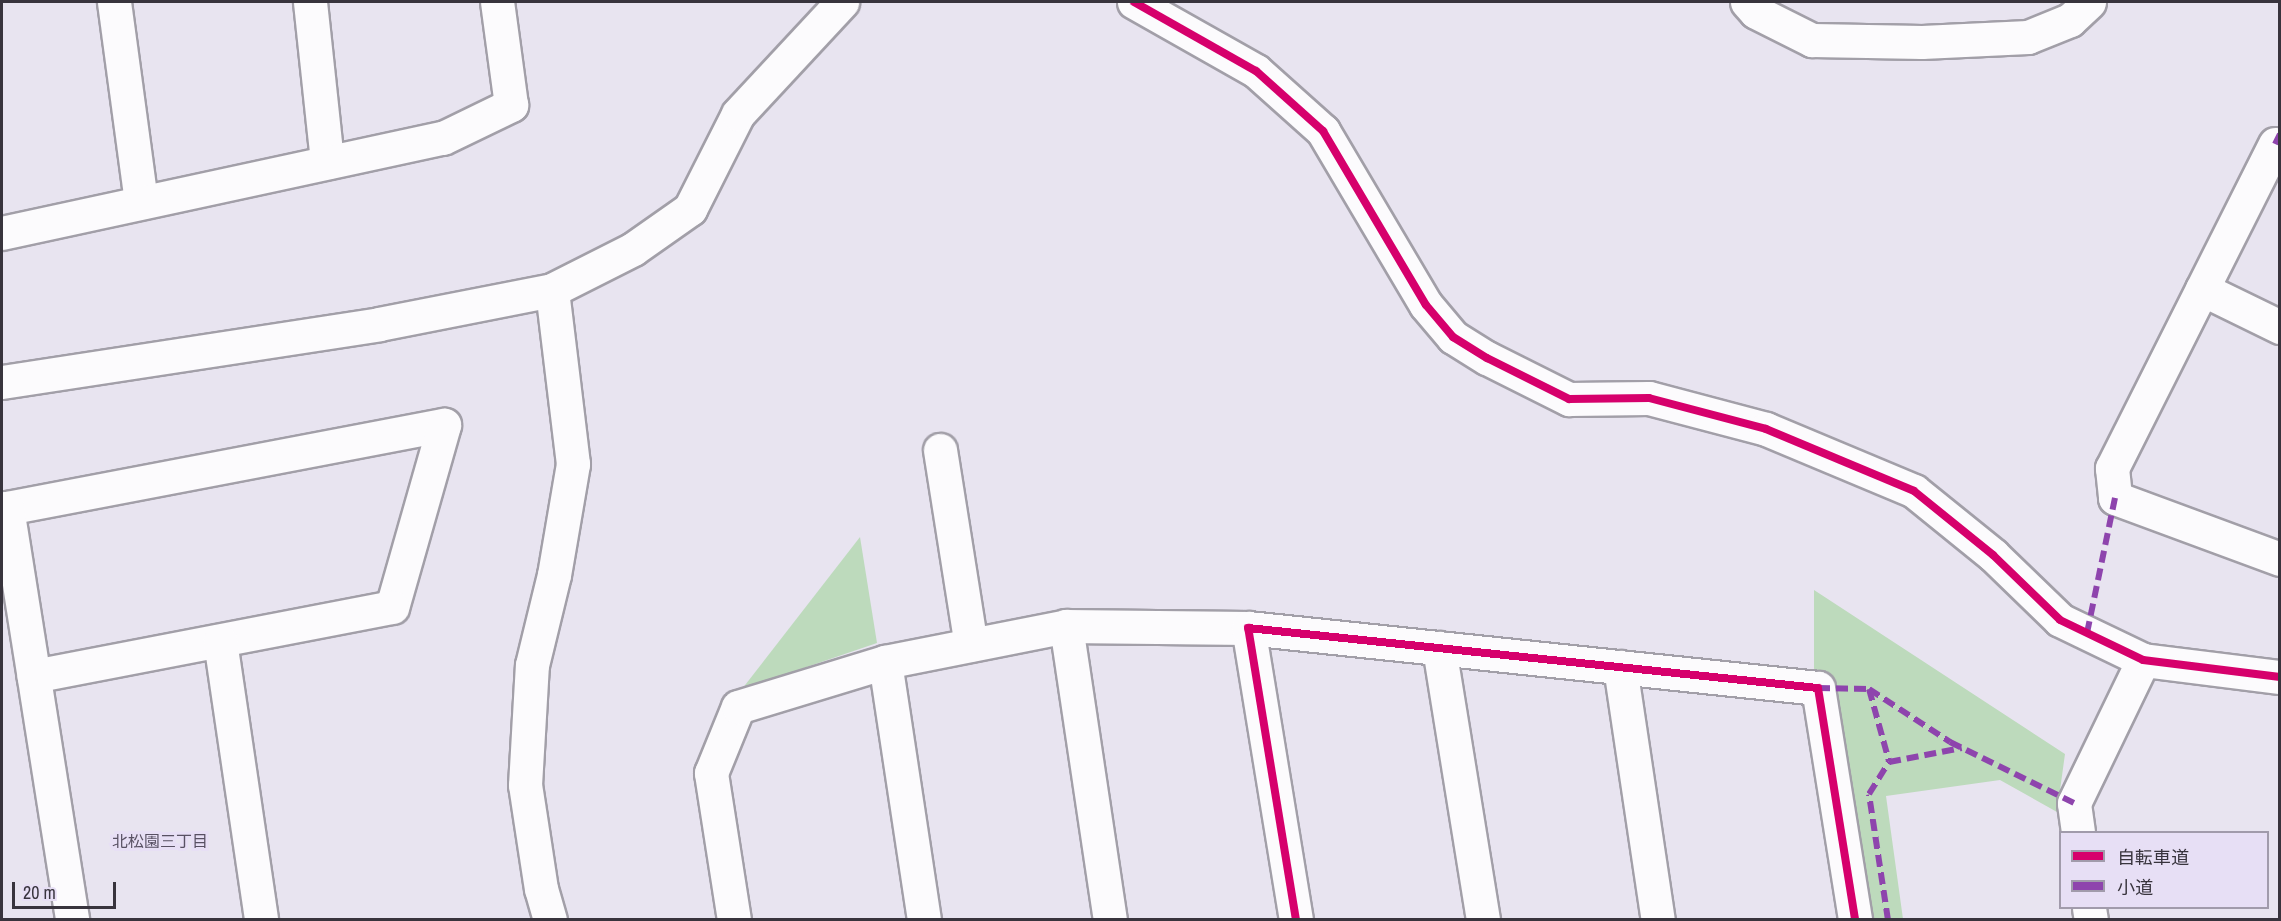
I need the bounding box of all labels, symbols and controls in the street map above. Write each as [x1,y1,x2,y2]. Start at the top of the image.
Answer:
district label: 北松園三丁目 [112,831,208,851]
legend [2059,831,2269,909]
text: 自転車道 [2117,845,2189,870]
scale bar [15,870,118,908]
text: 小道 [2117,875,2153,900]
text: 20 m [23,880,56,905]

